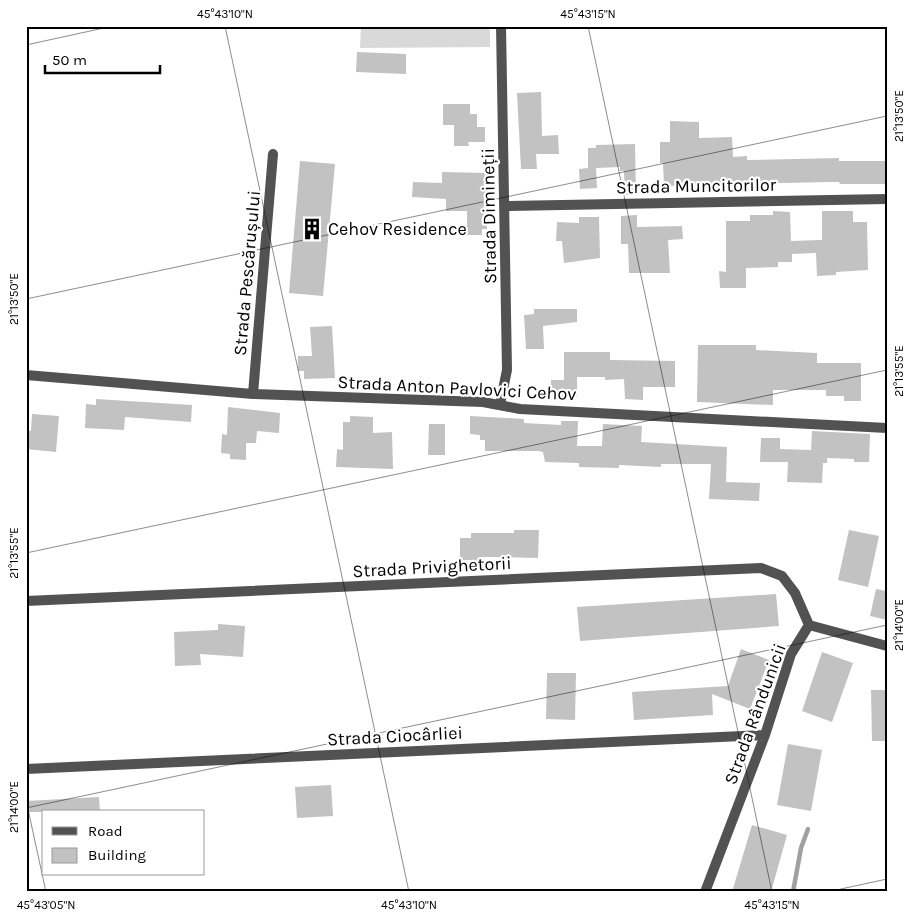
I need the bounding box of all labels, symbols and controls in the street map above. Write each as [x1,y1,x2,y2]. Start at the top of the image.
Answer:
text: 45°43'10"N [197,7,253,21]
text: 45°43'15"N [560,7,616,21]
scale bar [45,42,160,74]
text: 50 m [52,51,87,69]
text: 21°13'50"E [892,90,906,142]
street label: Strada Dimineții [477,148,501,284]
street label: Strada Muncitorilor [616,174,777,198]
street label: Strada Pescărușului [229,189,265,357]
building icon: Cehov Residence [299,216,325,242]
place label: Cehov Residence [328,218,467,240]
text: 21°13'50"E [7,273,21,325]
text: 21°13'55"E [892,345,906,397]
street label: Strada Anton Pavlovici Cehov [337,371,577,405]
text: 21°13'55"E [7,527,21,579]
street label: Strada Privighetorii [352,552,512,582]
text: 21°14'00"E [892,599,906,651]
street label: Strada Rândunicii [719,640,791,788]
street label: Strada Ciocârliei [327,721,463,751]
text: 21°14'00"E [7,781,21,833]
legend [42,810,205,876]
text: Road [88,822,123,840]
text: Building [88,846,146,864]
text: 45°43'05"N [17,898,75,912]
text: 45°43'10"N [381,898,437,912]
text: 45°43'15"N [744,898,800,912]

